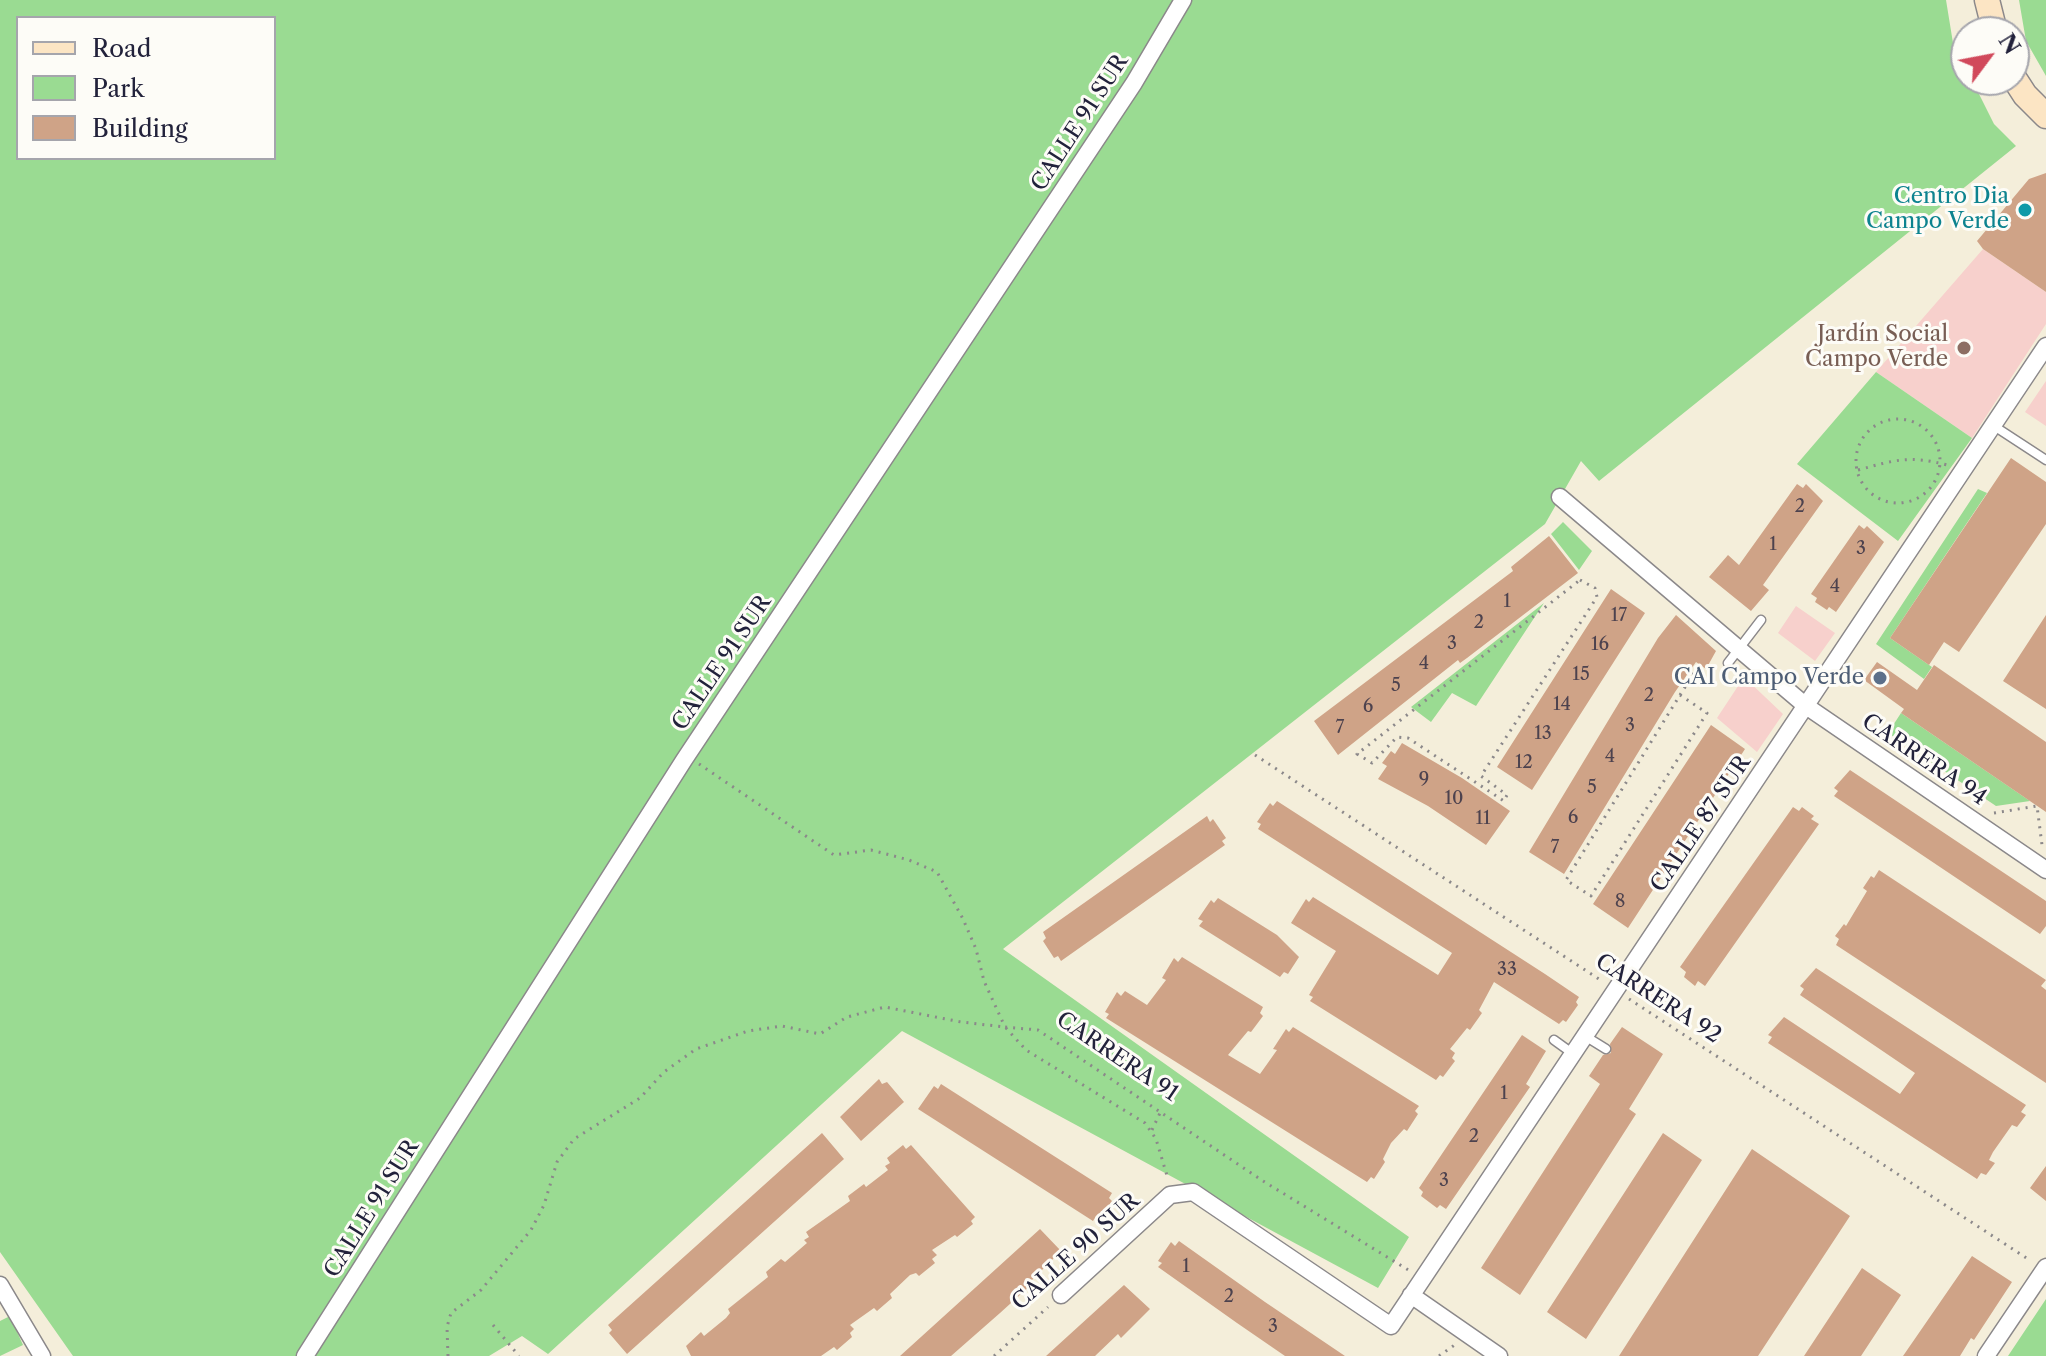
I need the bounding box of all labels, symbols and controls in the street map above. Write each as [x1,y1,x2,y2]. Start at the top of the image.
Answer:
legend [16,16,276,160]
north arrow [1950,16,2030,96]
text: N [1993,29,2026,59]
text: Road [92,34,151,63]
street label: CALLE 91 SUR [1026,50,1134,196]
text: Park [92,74,144,103]
text: Building [92,114,188,143]
place label: Centro Dia Campo Verde [1866,184,2009,236]
marker: Centro Dia Campo Verde [2016,201,2034,219]
place label: Jardín Social Campo Verde [1805,322,1948,374]
marker: Jardín Social Campo Verde [1955,339,1973,357]
house number: 2 [1795,496,1805,518]
house number: 1 [1769,534,1777,556]
house number: 3 [1856,538,1866,560]
house number: 4 [1830,576,1840,598]
street label: CALLE 91 SUR [667,590,777,736]
house number: 1 [1503,591,1511,613]
house number: 17 [1611,605,1627,627]
house number: 2 [1474,612,1484,634]
house number: 3 [1447,633,1457,655]
house number: 16 [1591,634,1609,656]
house number: 4 [1419,653,1429,675]
house number: 15 [1572,664,1590,686]
place label: CAI Campo Verde [1674,665,1864,691]
marker: CAI Campo Verde [1871,669,1889,687]
house number: 5 [1391,675,1401,697]
house number: 2 [1644,685,1654,707]
house number: 14 [1553,694,1571,716]
house number: 6 [1363,696,1373,718]
street label: CARRERA 94 [1857,709,1991,811]
house number: 3 [1625,715,1635,737]
house number: 7 [1336,717,1344,739]
house number: 13 [1534,723,1552,745]
house number: 4 [1605,746,1615,768]
street label: CALLE 87 SUR [1646,751,1756,897]
house number: 12 [1515,752,1533,774]
house number: 9 [1419,769,1429,791]
house number: 5 [1587,777,1597,799]
house number: 10 [1445,788,1463,810]
house number: 6 [1568,807,1578,829]
house number: 11 [1475,808,1491,830]
house number: 7 [1551,837,1559,859]
house number: 8 [1615,891,1625,913]
street label: CARRERA 92 [1590,949,1726,1049]
house number: 33 [1497,959,1517,981]
street label: CARRERA 91 [1051,1007,1183,1107]
house number: 1 [1500,1083,1508,1105]
house number: 2 [1469,1126,1479,1148]
street label: CALLE 91 SUR [319,1135,425,1283]
house number: 3 [1439,1170,1449,1192]
street label: CALLE 90 SUR [1007,1188,1145,1316]
house number: 1 [1182,1256,1190,1278]
house number: 2 [1224,1286,1234,1308]
house number: 3 [1268,1316,1278,1338]

